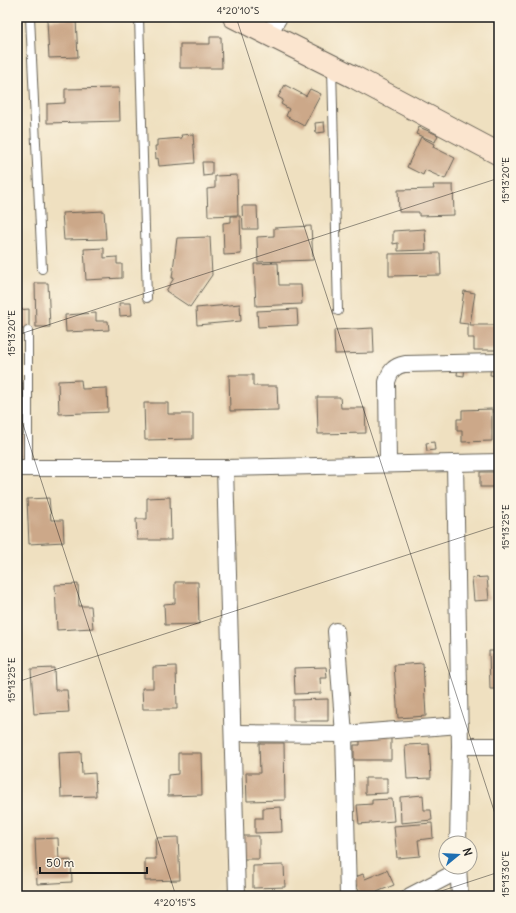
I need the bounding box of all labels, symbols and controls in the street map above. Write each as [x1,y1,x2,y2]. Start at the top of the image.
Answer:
text: 4°20'10"S [217,4,260,17]
text: 15°13'20"E [499,157,512,203]
text: 15°13'20"E [5,310,18,356]
text: 15°13'25"E [499,504,512,550]
text: 15°13'25"E [5,657,18,703]
north arrow [438,835,478,875]
text: N [460,846,475,858]
scale bar [40,849,147,875]
text: 15°13'30"E [499,851,512,897]
text: 50 m [46,855,75,870]
text: 4°20'15"S [154,896,196,909]

